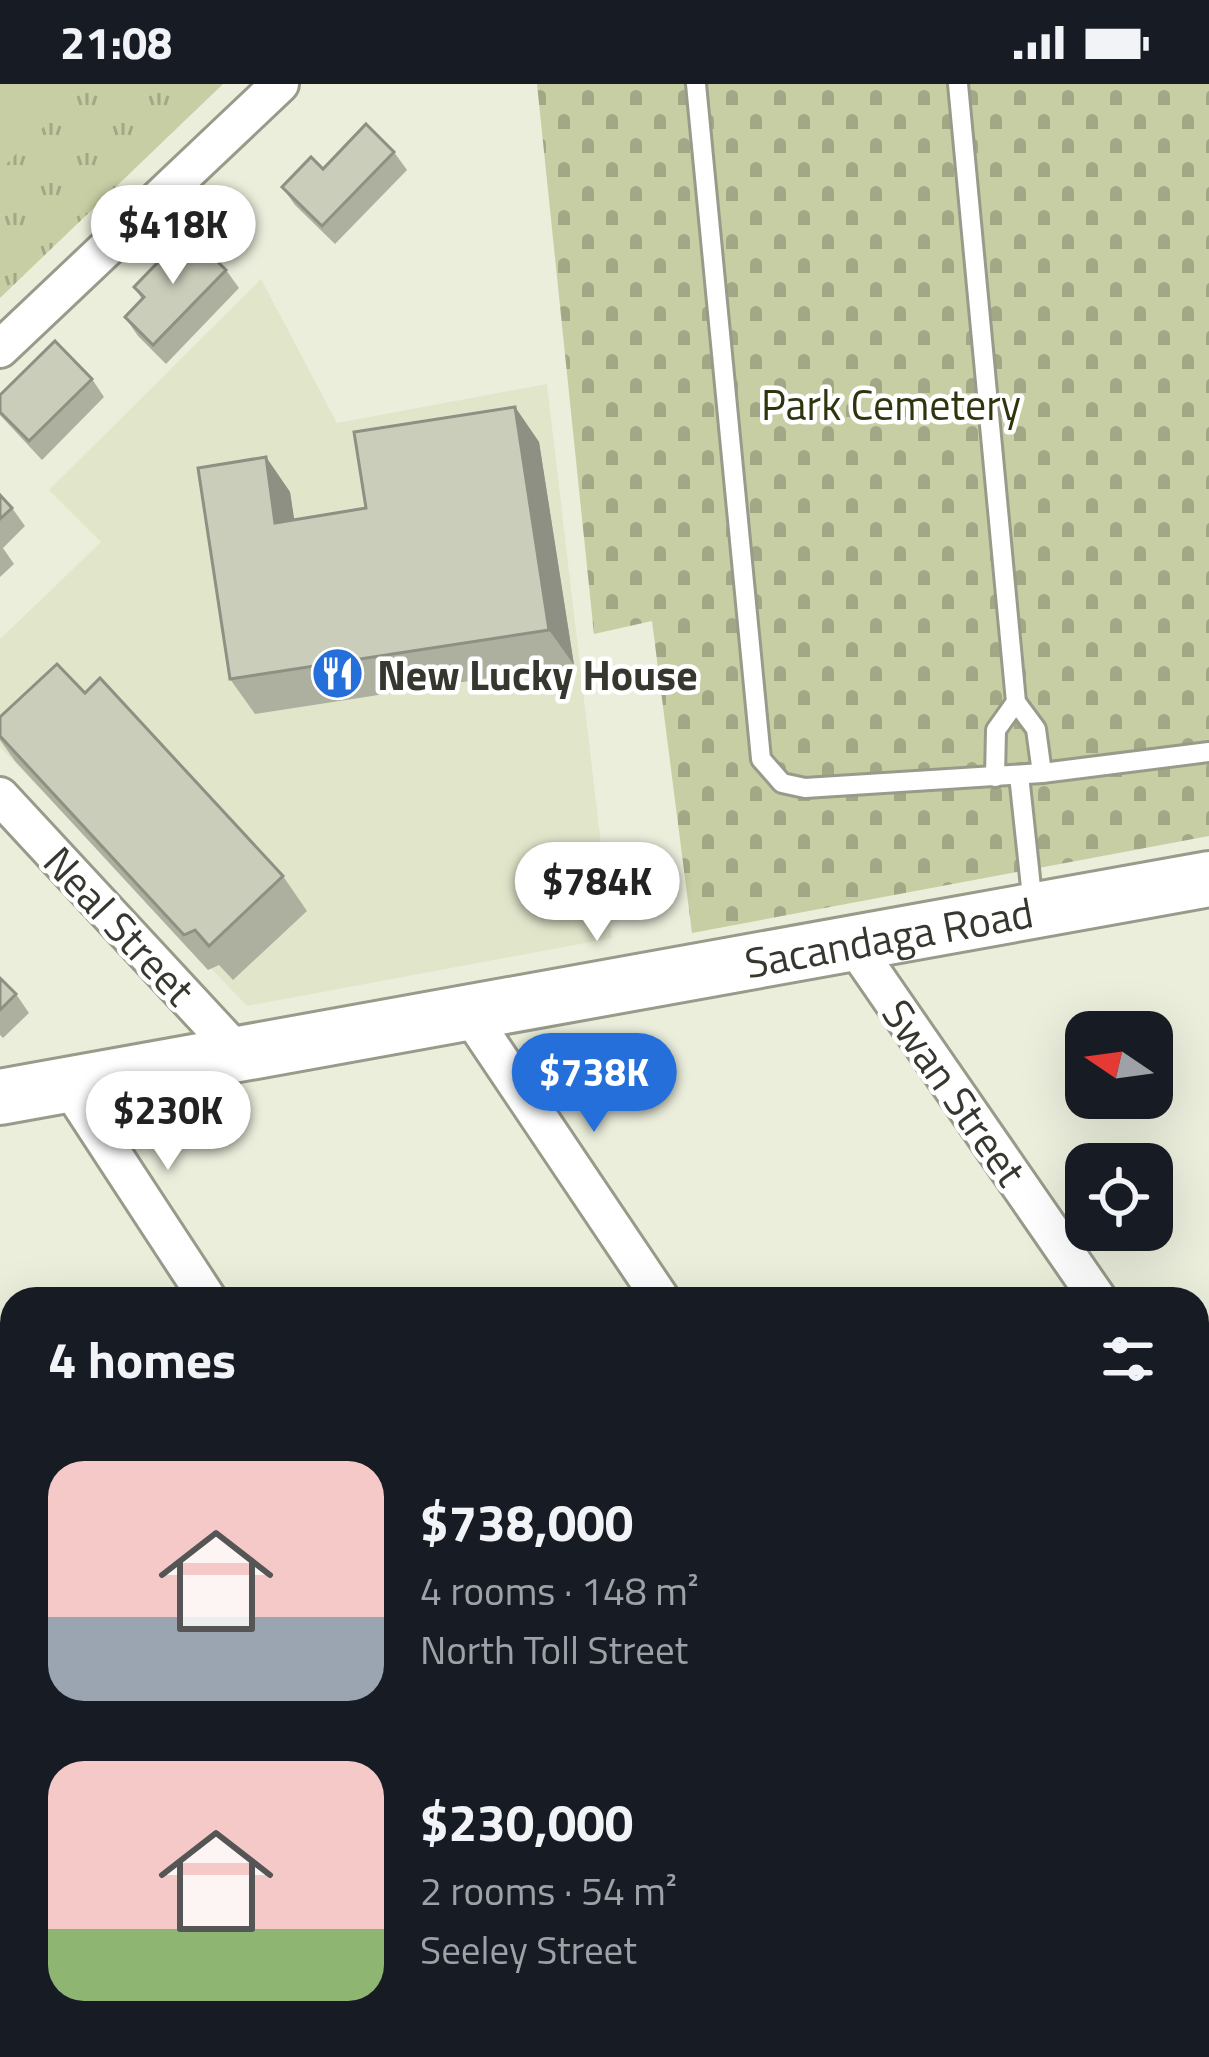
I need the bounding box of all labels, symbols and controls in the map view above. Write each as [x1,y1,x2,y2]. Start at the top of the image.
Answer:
text: 21:08 [60,8,172,76]
pin: $418K [89,185,257,287]
text: $418K [118,194,228,253]
park label: Park Cemetery [761,372,1021,436]
place label: New Lucky House [377,642,698,706]
restaurant icon: New Lucky House [310,646,366,702]
street label: Neal Street [29,831,211,1019]
pin: $784K [513,842,681,944]
text: $784K [542,851,652,910]
street label: Sacandaga Road [739,879,1038,994]
street label: Swan Street [867,985,1043,1199]
north arrow [1065,1011,1173,1119]
map controls [1065,1011,1173,1251]
pin: $738K [510,1033,678,1135]
text: $738K [539,1042,649,1101]
pin: $230K [84,1071,252,1173]
text: $230K [113,1080,223,1139]
button: locate [1065,1143,1173,1251]
text: 4 homes [48,1320,236,1398]
icon: filters [1095,1326,1161,1392]
text: $738,000 [420,1483,633,1561]
icon: home [144,1509,288,1653]
text: 4 rooms · 148 m² [420,1561,699,1620]
text: North Toll Street [420,1620,688,1679]
text: $230,000 [420,1783,633,1861]
icon: home [144,1809,288,1953]
text: 2 rooms · 54 m² [420,1861,677,1920]
text: Seeley Street [420,1920,637,1979]

